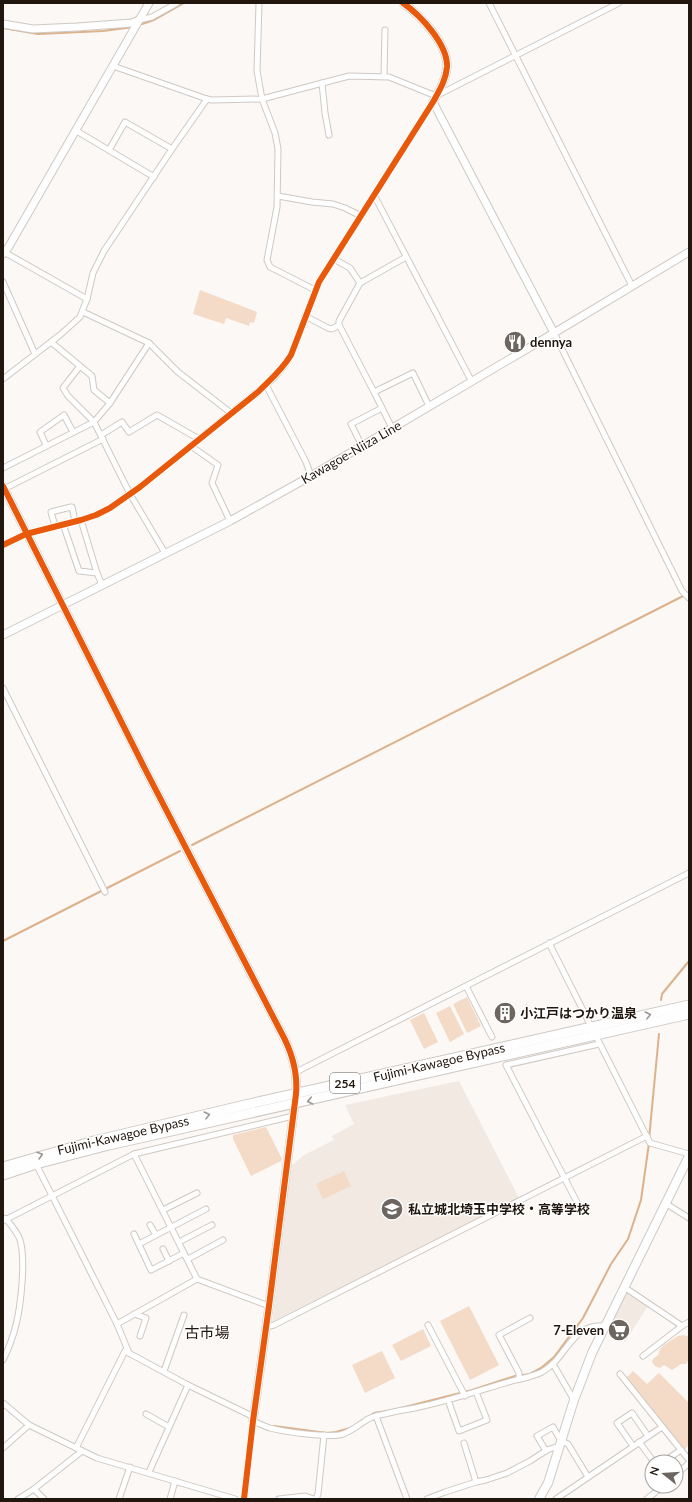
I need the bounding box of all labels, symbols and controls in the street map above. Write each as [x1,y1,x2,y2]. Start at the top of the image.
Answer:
restaurant icon: dennya [502,329,528,355]
place label: dennya [530,334,572,350]
street label: Kawagoe-Niiza Line [298,417,404,487]
building icon: 小江戸はつかり温泉 [492,1000,518,1026]
place label: 小江戸はつかり温泉 [520,1005,637,1021]
one-way arrow [645,1012,651,1020]
street label: Fujimi-Kawagoe Bypass [372,1039,507,1085]
road number: 254 [330,1073,360,1093]
one-way arrow [307,1096,313,1104]
one-way arrow [204,1111,211,1119]
street label: Fujimi-Kawagoe Bypass [56,1112,191,1158]
one-way arrow [37,1151,44,1160]
school or university icon: 私立城北埼玉中学校・高等学校 [379,1196,405,1222]
place label: 私立城北埼玉中学校・高等学校 [408,1201,590,1217]
supermarket icon: 7-Eleven [606,1317,632,1343]
place label: 7-Eleven [553,1322,604,1338]
district label: 古市場 [184,1323,230,1341]
north arrow [644,1454,684,1494]
text: N [647,1465,661,1477]

